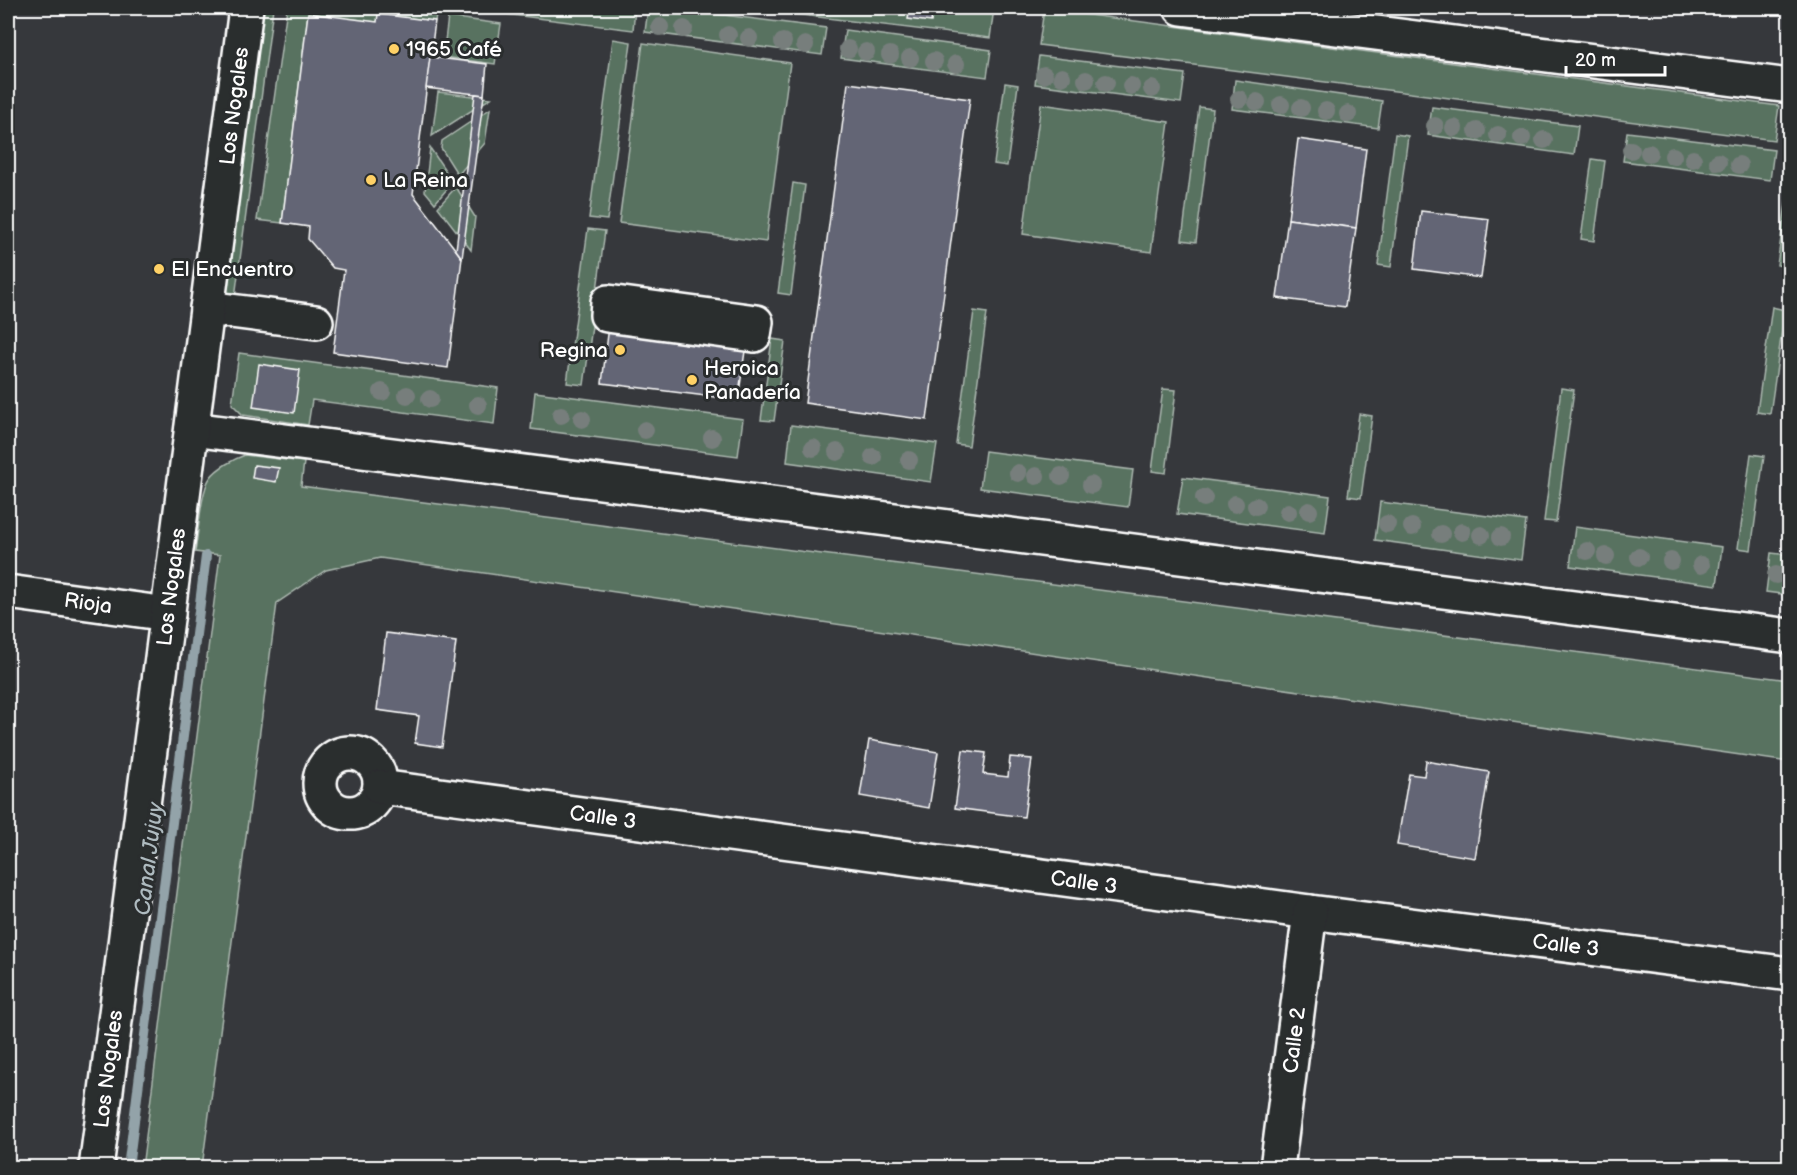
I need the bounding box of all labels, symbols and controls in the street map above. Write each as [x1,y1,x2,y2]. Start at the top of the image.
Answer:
place label: 1965 Café [406,37,502,62]
scale bar [1566,39,1665,77]
marker: 1965 Café [387,42,401,56]
street label: Los Nogales [215,46,254,166]
text: 20 m [1575,50,1616,71]
place label: La Reina [383,168,468,193]
marker: La Reina [364,173,378,187]
place label: El Encuentro [171,257,294,282]
marker: El Encuentro [152,262,166,276]
place label: Regina [540,338,608,363]
marker: Regina [613,343,627,357]
place label: Heroica Panadería [704,356,801,405]
marker: Heroica Panadería [685,373,699,387]
street label: Los Nogales [152,527,191,647]
street label: Rioja [62,588,114,619]
water label: Canal Jujuy [129,800,170,917]
street label: Calle 3 [568,800,638,835]
street label: Calle 3 [1049,865,1119,900]
street label: Calle 3 [1531,929,1601,962]
street label: Calle 2 [1278,1005,1311,1075]
street label: Los Nogales [89,1009,128,1129]

